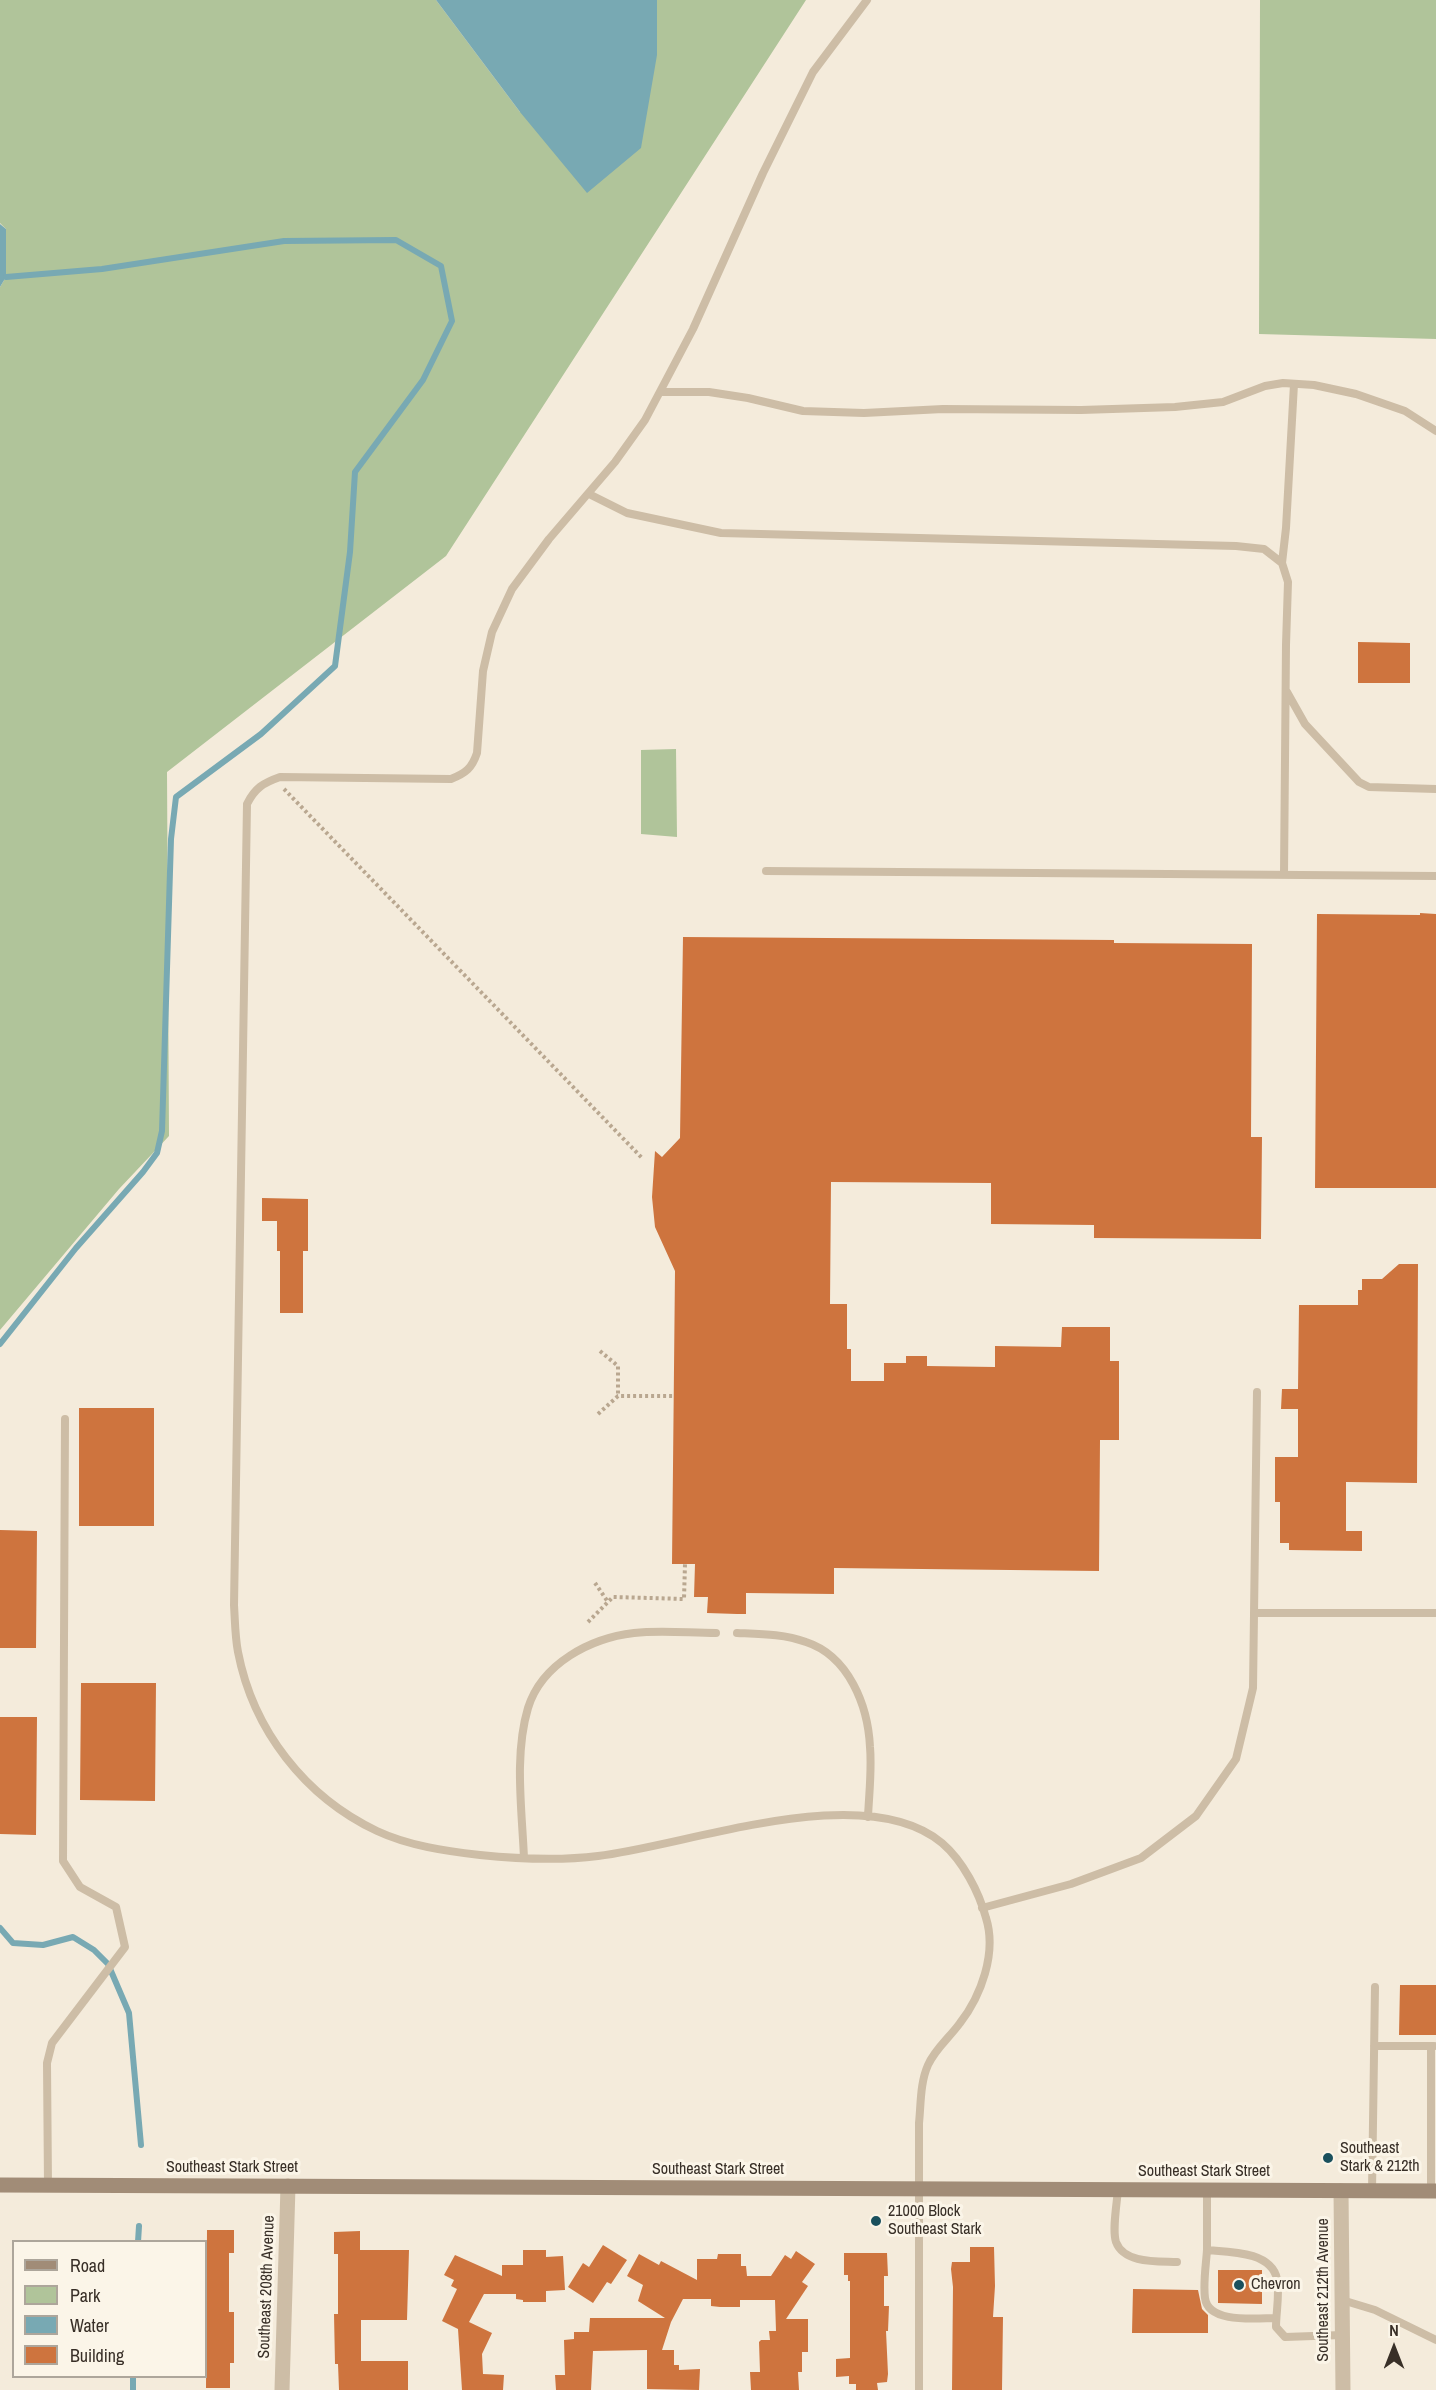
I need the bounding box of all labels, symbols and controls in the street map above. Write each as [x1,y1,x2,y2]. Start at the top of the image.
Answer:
place label: Southeast Stark & 212th [1340,2139,1420,2177]
marker: Southeast Stark & 212th [1321,2151,1335,2165]
street label: Southeast Stark Street [166,2158,298,2178]
street label: Southeast Stark Street [652,2160,784,2180]
street label: Southeast Stark Street [1138,2162,1270,2182]
place label: 21000 Block Southeast Stark [888,2202,981,2240]
marker: 21000 Block Southeast Stark [869,2214,883,2228]
street label: Southeast 208th Avenue [255,2215,279,2359]
street label: Southeast 212th Avenue [1314,2218,1334,2362]
legend [12,2240,207,2378]
text: Road [70,2253,105,2278]
place label: Chevron [1251,2275,1301,2295]
marker: Chevron [1232,2278,1246,2292]
text: Park [70,2283,100,2308]
text: Water [70,2313,109,2338]
north arrow [1364,2318,1424,2378]
text: N [1389,2319,1399,2341]
text: Building [70,2343,124,2368]

